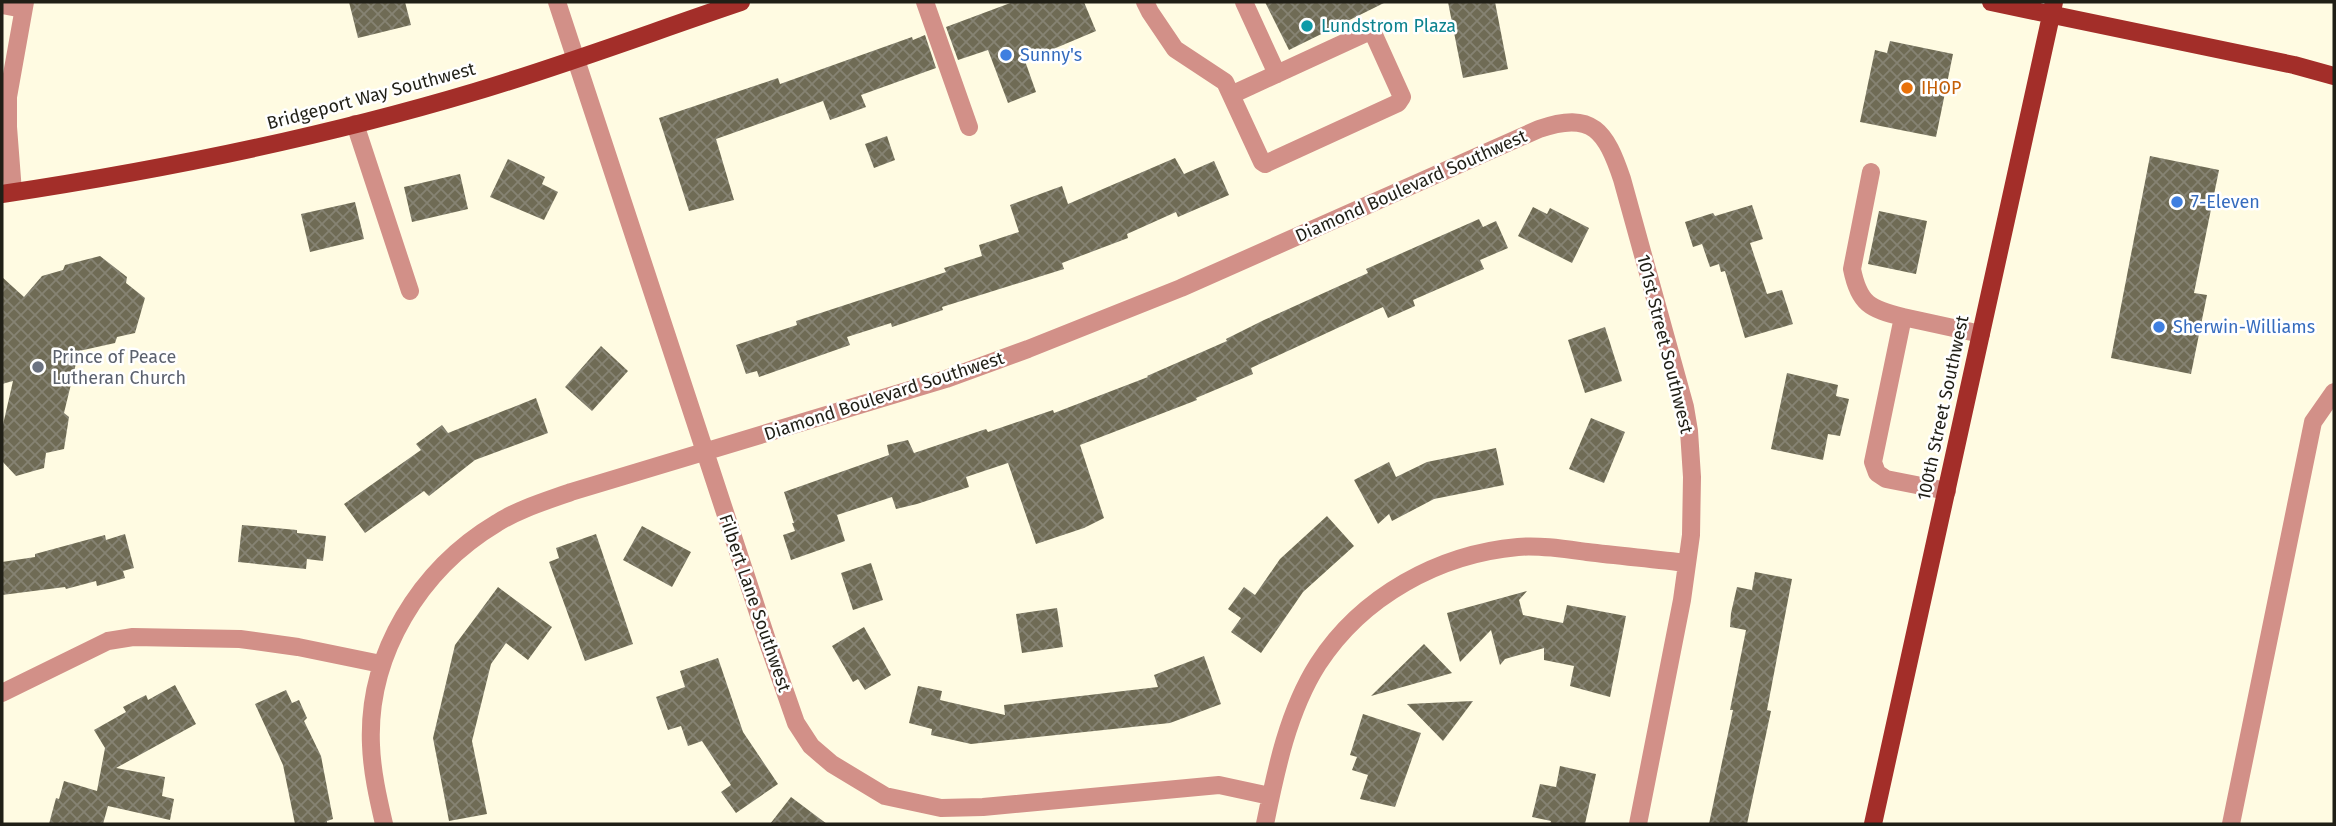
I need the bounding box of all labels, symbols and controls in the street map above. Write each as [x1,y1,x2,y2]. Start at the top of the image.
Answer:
place label: Lundstrom Plaza [1321,15,1456,37]
marker: Lundstrom Plaza [1299,18,1315,34]
place label: Sunny's [1020,44,1082,66]
marker: Sunny's [998,47,1014,63]
street label: Bridgeport Way Southwest [264,57,478,134]
place label: IHOP [1921,77,1961,99]
marker: IHOP [1899,80,1915,96]
street label: Diamond Boulevard Southwest [1292,125,1531,247]
place label: 7-Eleven [2191,191,2260,213]
marker: 7-Eleven [2169,194,2185,210]
street label: 101st Street Southwest [1632,252,1698,436]
street label: 100th Street Southwest [1913,313,1973,503]
place label: Sherwin-Williams [2173,316,2315,338]
marker: Sherwin-Williams [2151,319,2167,335]
place label: Prince of Peace Lutheran Church [52,346,186,389]
street label: Diamond Boulevard Southwest [761,347,1007,445]
marker: Prince of Peace Lutheran Church [30,359,46,375]
street label: Filbert Lane Southwest [714,511,796,695]

